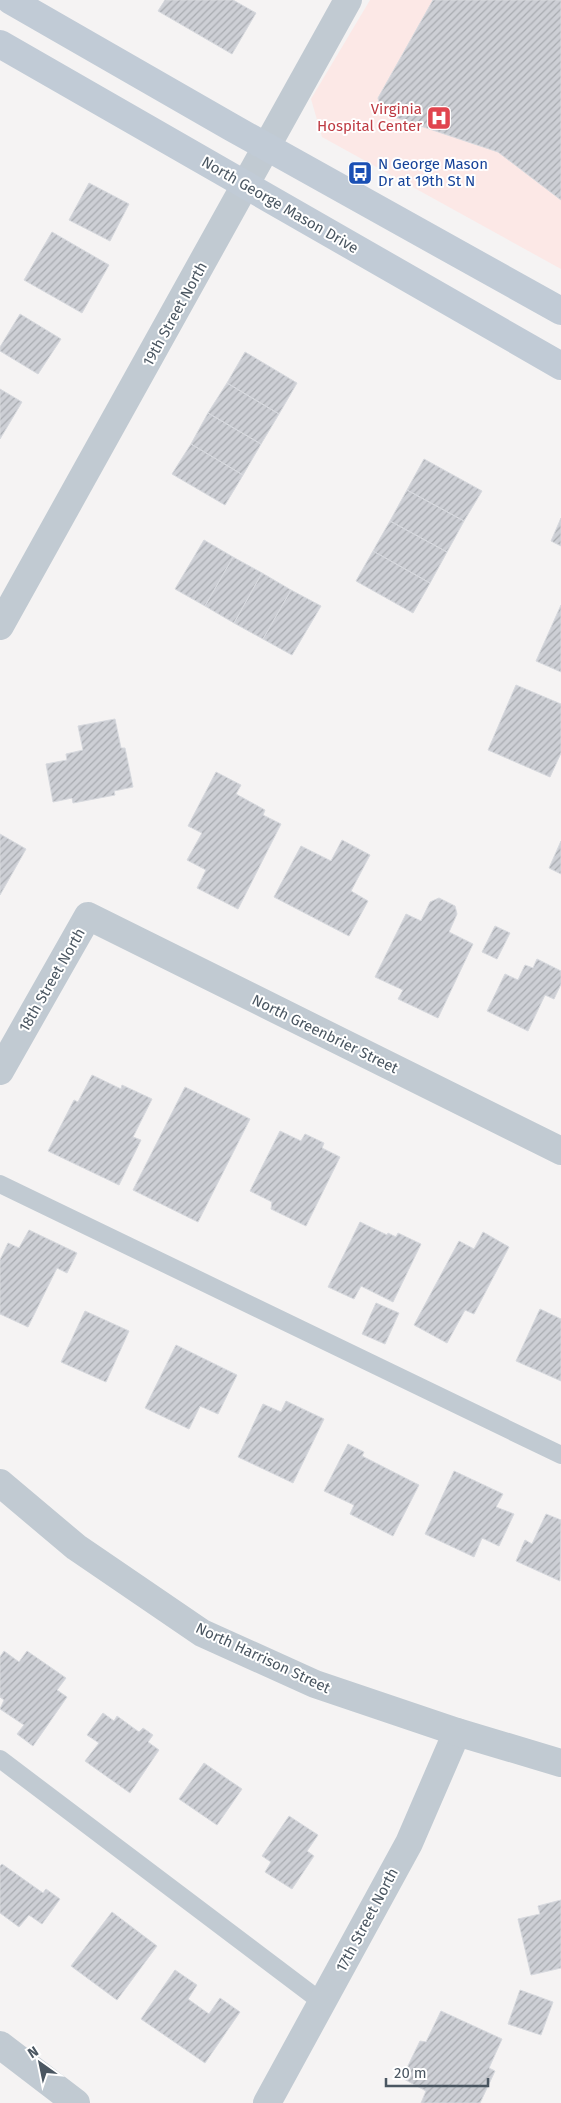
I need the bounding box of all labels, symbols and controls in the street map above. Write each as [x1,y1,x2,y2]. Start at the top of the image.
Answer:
place label: Virginia Hospital Center [317,100,422,135]
hospital icon: Virginia Hospital Center [426,105,452,131]
street label: North George Mason Drive [198,153,362,257]
place label: N George Mason Dr at 19th St N [378,155,488,190]
bus stop icon: N George Mason Dr at 19th St N [347,160,373,186]
street label: 19th Street North [139,259,211,369]
street label: 18th Street North [15,925,89,1035]
street label: North Greenbrier Street [249,991,402,1078]
street label: North Harrison Street [193,1619,334,1697]
street label: 17th Street North [332,1865,402,1975]
north arrow [15,2038,65,2088]
text: N [25,2043,42,2062]
scale bar [386,2056,488,2088]
text: 20 m [394,2064,427,2082]

